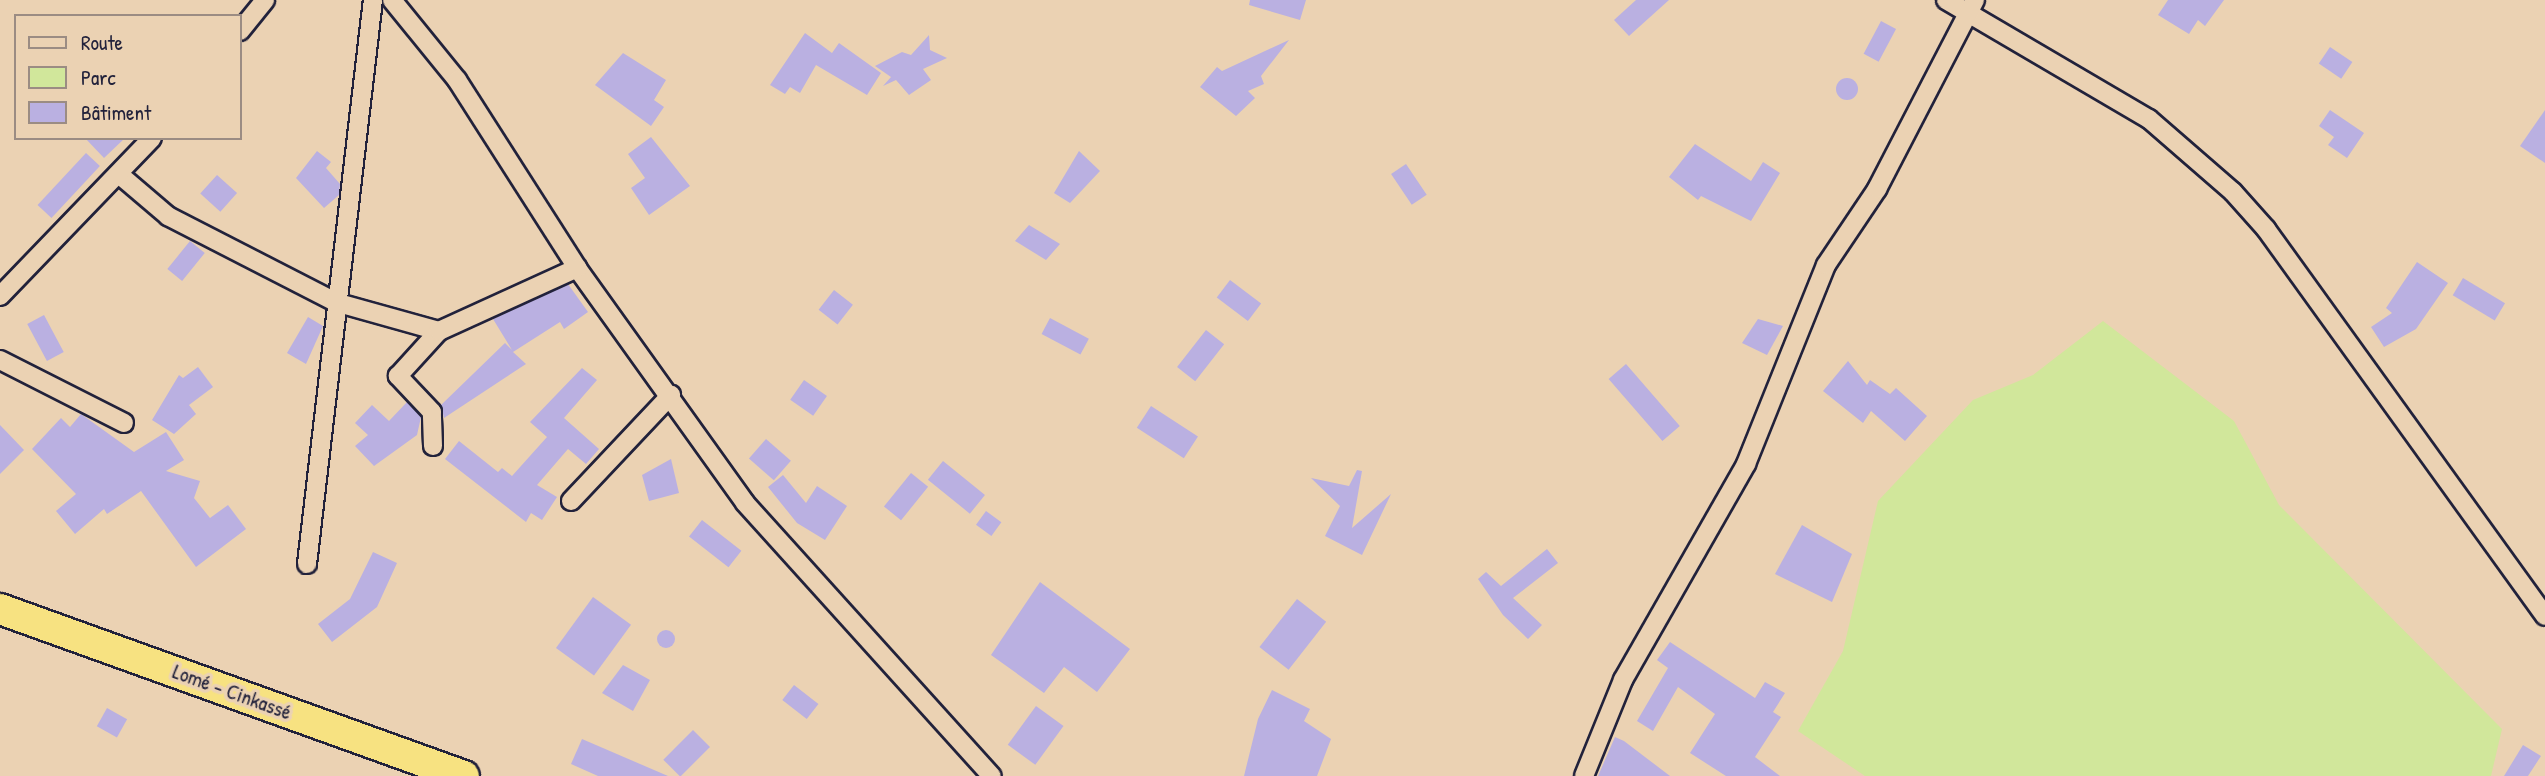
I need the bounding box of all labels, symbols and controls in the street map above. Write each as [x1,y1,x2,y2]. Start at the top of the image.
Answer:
legend [14,14,242,140]
text: Route [81,28,123,57]
text: Parc [81,63,116,92]
text: Bâtiment [81,98,151,127]
street label: Lomé - Cinkassé [169,659,295,725]

